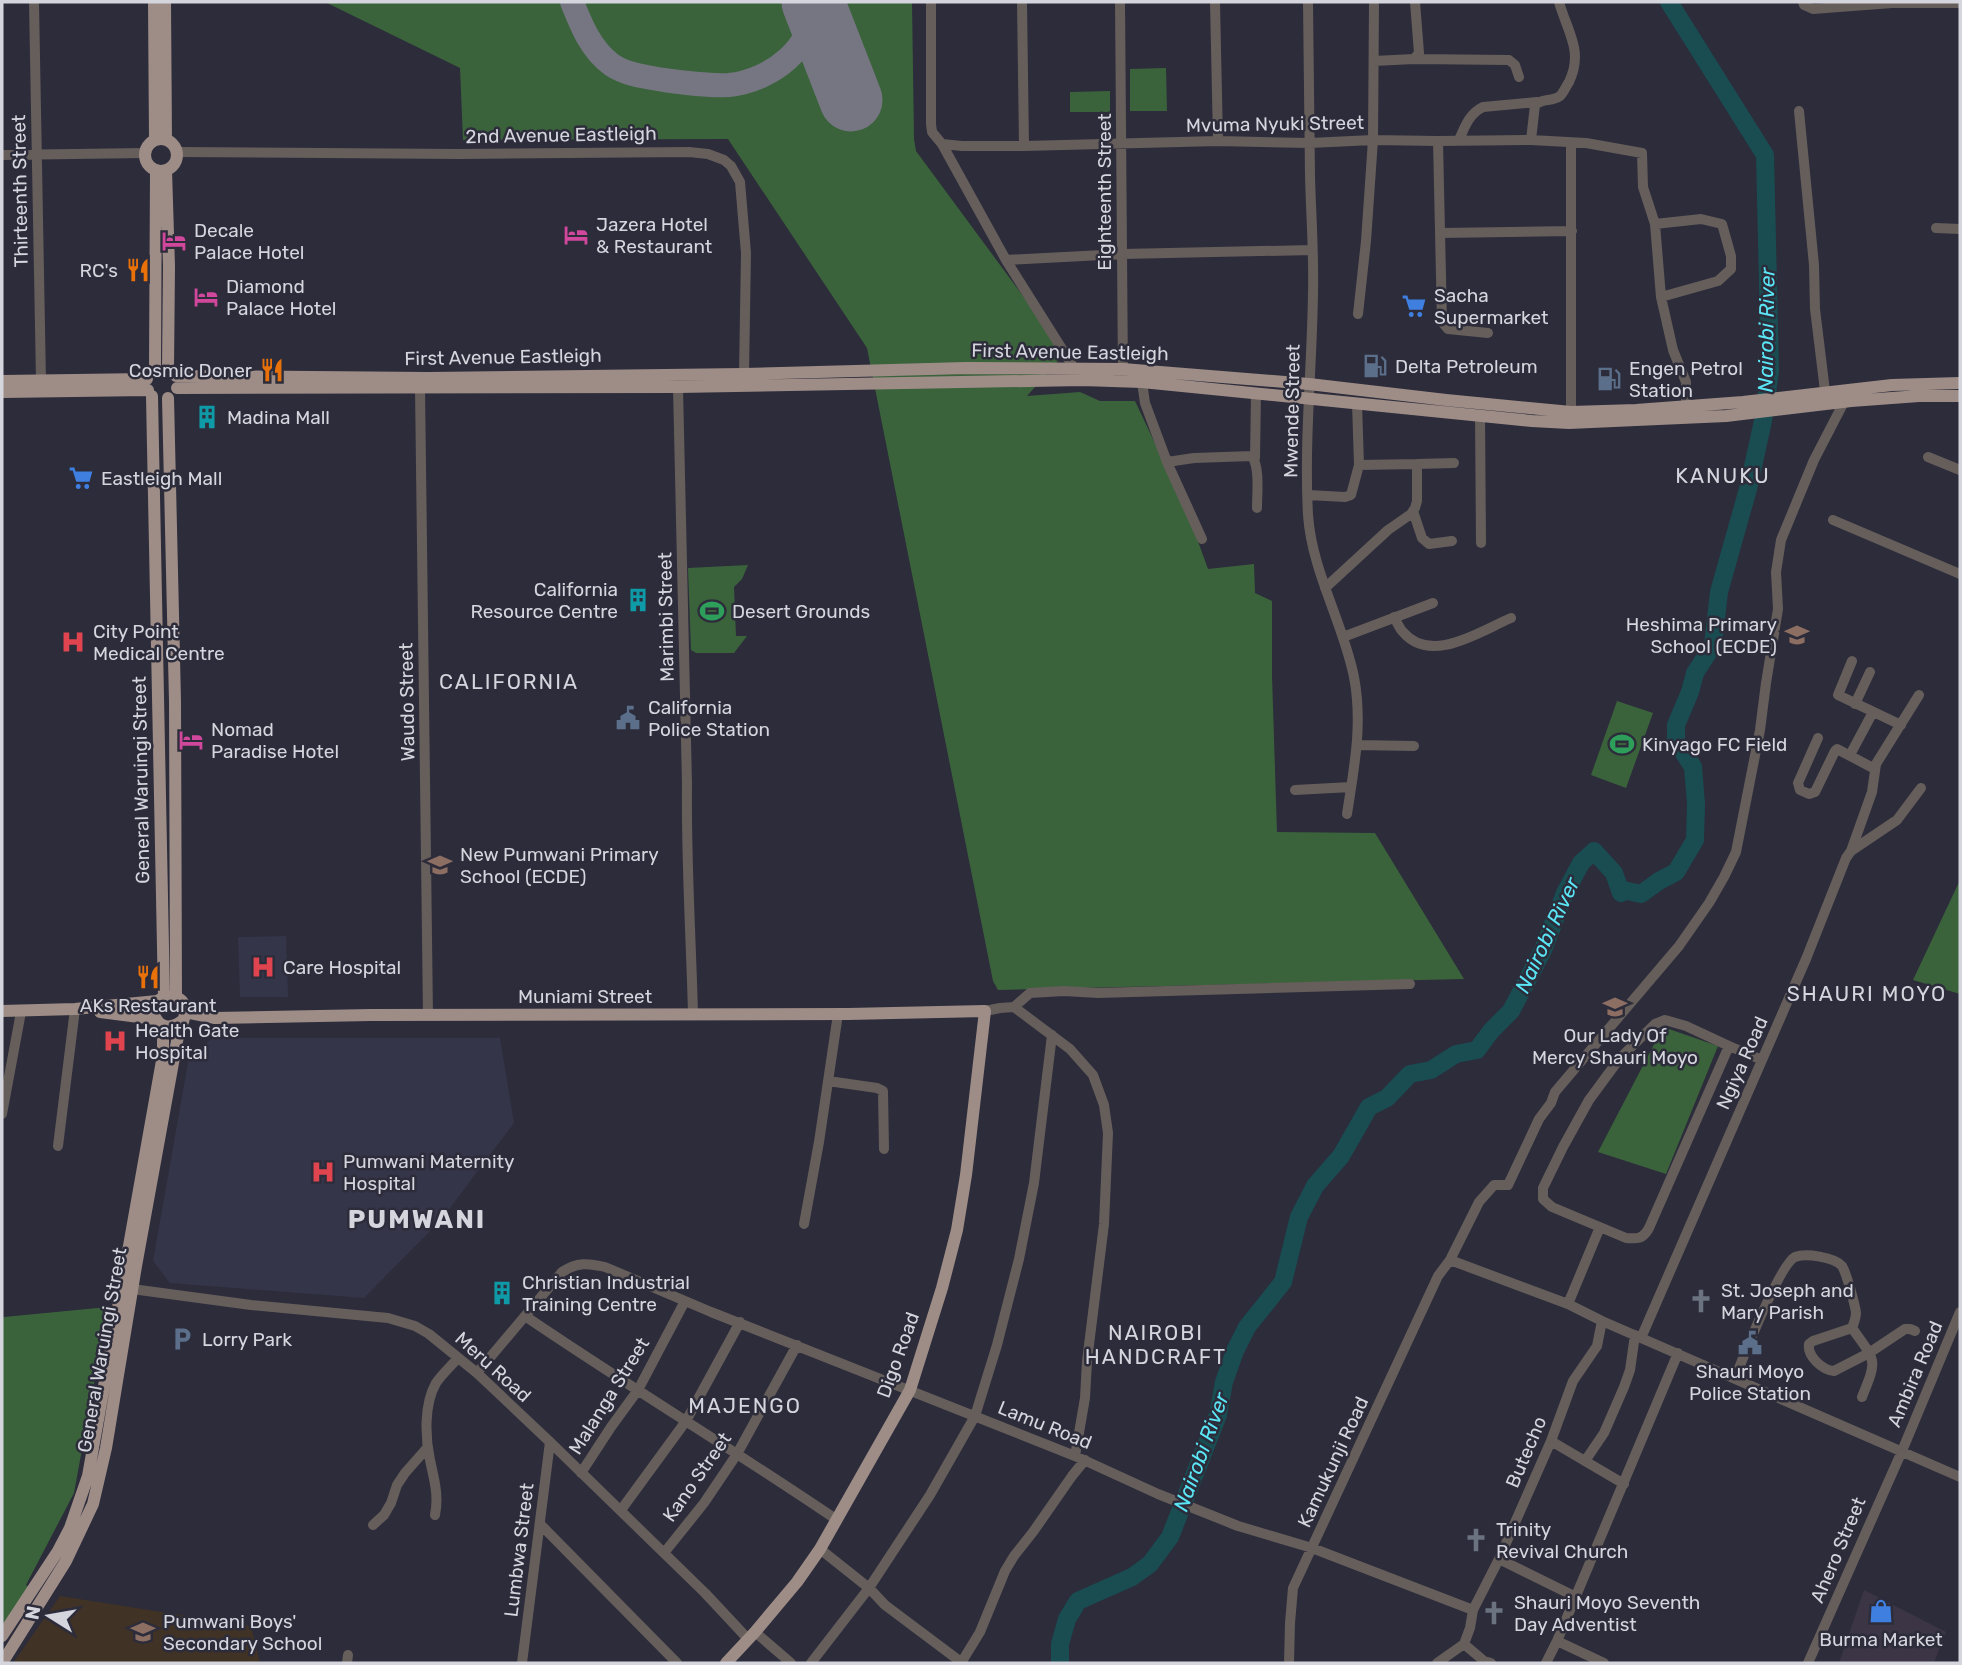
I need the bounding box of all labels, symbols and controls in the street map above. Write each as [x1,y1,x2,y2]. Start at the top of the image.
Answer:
street label: Mvuma Nyuki Street [1186,111,1365,137]
street label: Eighteenth Street [1093,113,1116,271]
street label: Thirteenth Street [7,114,33,268]
street label: 2nd Avenue Eastleigh [465,122,657,148]
place label: Jazera Hotel & Restaurant [596,213,713,258]
place label: Decale Palace Hotel [194,219,304,264]
hotel icon: Jazera Hotel & Restaurant [562,221,590,249]
hotel icon: Decale Palace Hotel [160,227,188,255]
restaurant icon: RC's [124,256,152,284]
place label: RC's [79,259,118,282]
water label: Nairobi River [1752,267,1780,393]
place label: Diamond Palace Hotel [226,275,336,320]
hotel icon: Diamond Palace Hotel [192,283,220,311]
place label: Sacha Supermarket [1434,284,1549,329]
supermarket icon: Sacha Supermarket [1400,292,1428,320]
street label: First Avenue Eastleigh [971,339,1169,365]
street label: Mwende Street [1279,343,1305,478]
street label: First Avenue Eastleigh [404,344,602,370]
fuel station icon: Delta Petroleum [1361,352,1389,380]
place label: Delta Petroleum [1395,355,1538,378]
restaurant icon: Cosmic Doner [258,356,286,384]
place label: Engen Petrol Station [1629,357,1743,402]
place label: Cosmic Doner [129,359,253,382]
fuel station icon: Engen Petrol Station [1595,365,1623,393]
building icon: Madina Mall [193,403,221,431]
place label: Madina Mall [227,406,330,429]
district label: KANUKU [1675,463,1771,488]
supermarket icon: Eastleigh Mall [67,464,95,492]
place label: Eastleigh Mall [101,467,222,490]
street label: Marimbi Street [653,551,679,682]
place label: California Resource Centre [470,578,618,623]
building icon: California Resource Centre [624,586,652,614]
sports icon: Desert Grounds [698,597,726,625]
place label: Desert Grounds [732,600,870,623]
place label: Heshima Primary School (ECDE) [1626,613,1777,658]
place label: City Point Medical Centre [93,620,225,665]
school or university icon: Heshima Primary School (ECDE) [1783,621,1811,649]
hospital icon: City Point Medical Centre [59,628,87,656]
street label: Waudo Street [394,642,420,761]
district label: CALIFORNIA [439,669,579,694]
street label: General Waruingi Street [128,675,154,884]
place label: California Police Station [648,696,770,741]
public building icon: California Police Station [614,704,642,732]
place label: Nomad Paradise Hotel [211,718,339,763]
hotel icon: Nomad Paradise Hotel [177,726,205,754]
sports icon: Kinyago FC Field [1608,730,1636,758]
place label: Kinyago FC Field [1642,733,1787,756]
place label: New Pumwani Primary School (ECDE) [460,843,659,888]
school or university icon: New Pumwani Primary School (ECDE) [426,851,454,879]
water label: Nairobi River [1509,872,1585,997]
hospital icon: Care Hospital [249,953,277,981]
place label: Care Hospital [283,956,401,979]
restaurant icon: AKs Restaurant [134,963,162,991]
district label: SHAURI MOYO [1787,981,1947,1006]
street label: Muniami Street [518,985,653,1008]
school or university icon: Our Lady Of Mercy Shauri Moyo [1601,993,1629,1021]
place label: AKs Restaurant [80,994,217,1017]
street label: Ngiya Road [1711,1013,1773,1113]
place label: Health Gate Hospital [135,1019,239,1064]
place label: Our Lady Of Mercy Shauri Moyo [1532,1024,1698,1069]
hospital icon: Health Gate Hospital [101,1027,129,1055]
place label: Pumwani Maternity Hospital [343,1150,514,1195]
hospital icon: Pumwani Maternity Hospital [309,1158,337,1186]
district label: PUMWANI [348,1204,486,1235]
street label: General Waruingi Street [73,1245,131,1454]
place label: Christian Industrial Training Centre [522,1271,690,1316]
building icon: Christian Industrial Training Centre [488,1279,516,1307]
place label: St. Joseph and Mary Parish [1721,1279,1854,1324]
church icon: St. Joseph and Mary Parish [1687,1287,1715,1315]
street label: Digo Road [872,1309,924,1401]
street label: Ambira Road [1882,1318,1948,1430]
district label: NAIROBI HANDCRAFT [1085,1320,1227,1369]
parking icon: Lorry Park [168,1325,196,1353]
street label: Meru Road [450,1327,536,1407]
place label: Lorry Park [202,1328,292,1351]
public building icon: Shauri Moyo Police Station [1736,1329,1764,1357]
street label: Malanga Street [564,1333,654,1459]
place label: Shauri Moyo Police Station [1689,1360,1811,1405]
water label: Nairobi River [1168,1388,1234,1515]
district label: MAJENGO [688,1393,802,1418]
street label: Kamukunji Road [1293,1393,1373,1531]
street label: Lamu Road [995,1396,1095,1454]
street label: Butecho [1501,1413,1551,1491]
street label: Kano Street [658,1427,737,1526]
street label: Lumbwa Street [499,1481,539,1618]
street label: Ahero Street [1805,1493,1871,1606]
place label: Trinity Revival Church [1496,1518,1628,1563]
church icon: Trinity Revival Church [1462,1526,1490,1554]
north arrow [14,1581,84,1651]
place label: Shauri Moyo Seventh Day Adventist [1514,1591,1700,1636]
shop icon: Burma Market [1867,1597,1895,1625]
church icon: Shauri Moyo Seventh Day Adventist [1480,1599,1508,1627]
text: N [20,1604,45,1622]
place label: Pumwani Boys' Secondary School [163,1610,322,1655]
school or university icon: Pumwani Boys' Secondary School [129,1618,157,1646]
place label: Burma Market [1819,1628,1943,1651]

